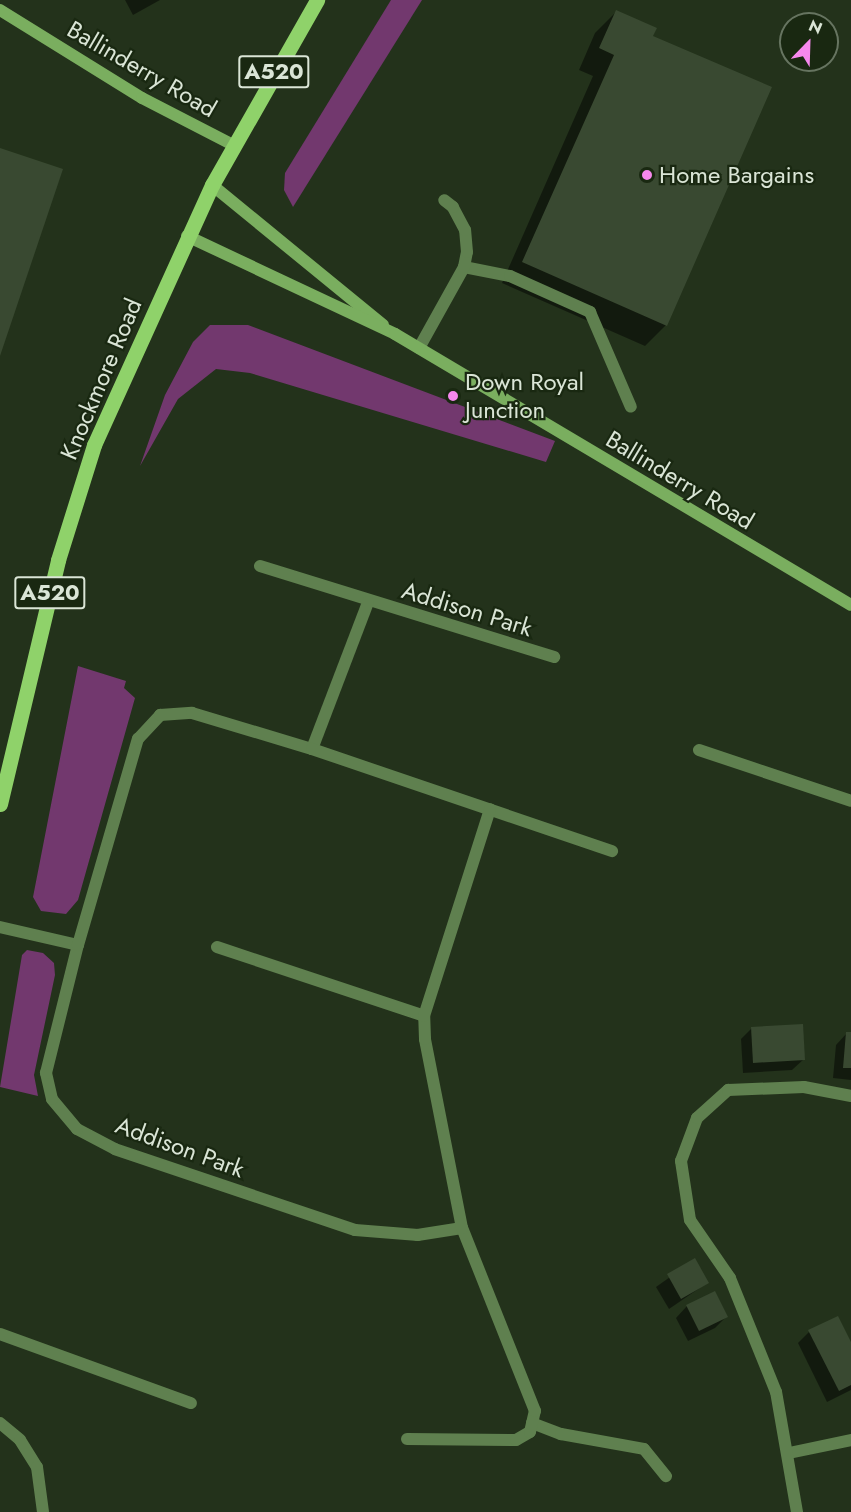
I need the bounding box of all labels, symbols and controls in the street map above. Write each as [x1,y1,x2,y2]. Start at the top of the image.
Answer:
north arrow [779,12,839,72]
text: N [805,14,826,40]
street label: Ballinderry Road [62,15,222,123]
road number: A520 [238,53,310,91]
place label: Home Bargains [659,161,814,189]
marker: Home Bargains [640,168,654,182]
street label: Knockmore Road [54,294,148,464]
place label: Down Royal Junction [465,368,584,424]
marker: Down Royal Junction [446,389,460,403]
street label: Ballinderry Road [601,425,759,535]
road number: A520 [14,574,86,612]
street label: Addison Park [398,576,536,642]
street label: Addison Park [112,1110,248,1184]

